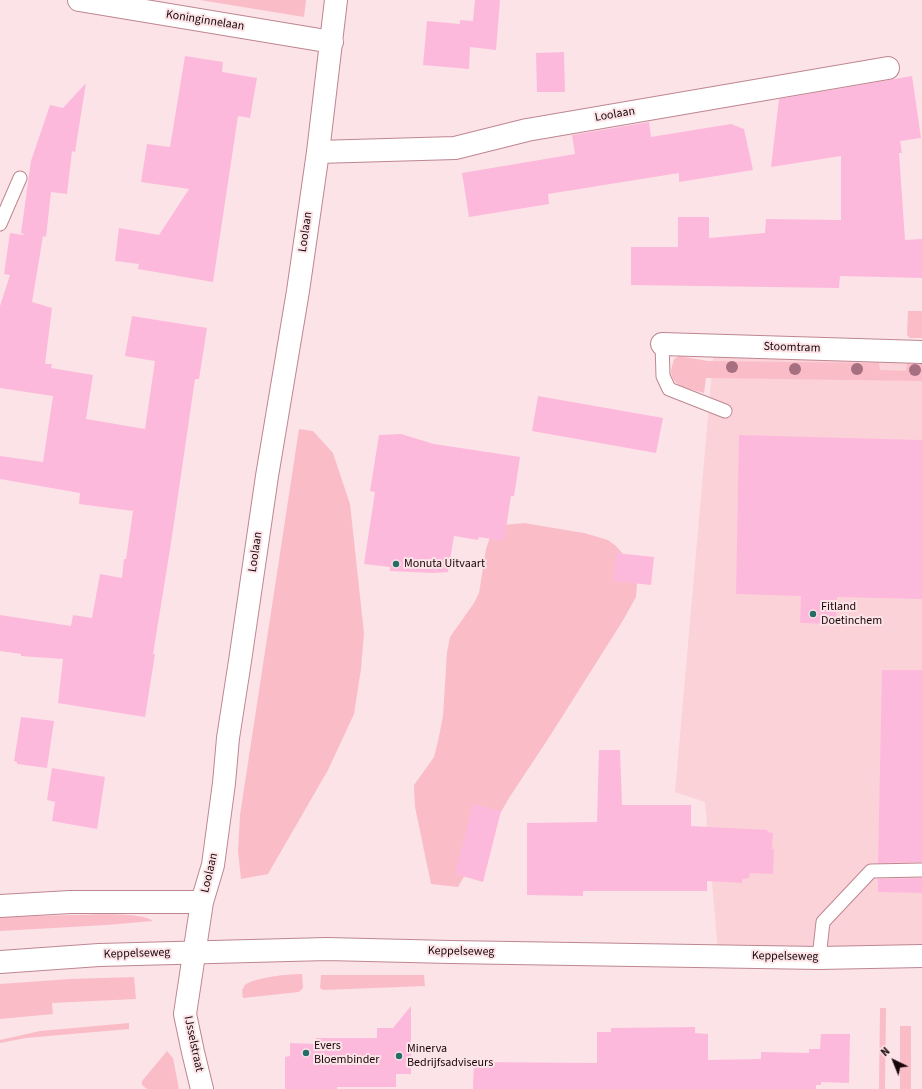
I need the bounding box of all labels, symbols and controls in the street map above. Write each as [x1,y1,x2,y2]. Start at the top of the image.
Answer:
street label: Koninginnelaan [165,8,245,34]
street label: Loolaan [594,104,636,126]
street label: Loolaan [296,211,316,253]
street label: Stoomtram [763,340,821,356]
street label: Loolaan [246,531,266,573]
place label: Monuta Uitvaart [404,557,485,571]
marker: Monuta Uitvaart [391,559,401,569]
place label: Fitland Doetinchem [821,600,882,628]
marker: Fitland Doetinchem [808,609,818,619]
street label: Loolaan [198,852,222,894]
street label: Keppelseweg [428,944,494,960]
street label: Keppelseweg [103,946,171,962]
street label: Keppelseweg [752,949,818,965]
street label: IJsselstraat [180,1015,206,1073]
place label: Evers Bloembinder [314,1039,379,1067]
north arrow [874,1041,914,1081]
place label: Minerva Bedrijfsadviseurs [407,1042,493,1070]
text: N [878,1044,893,1060]
marker: Evers Bloembinder [301,1048,311,1058]
marker: Minerva Bedrijfsadviseurs [394,1051,404,1061]

